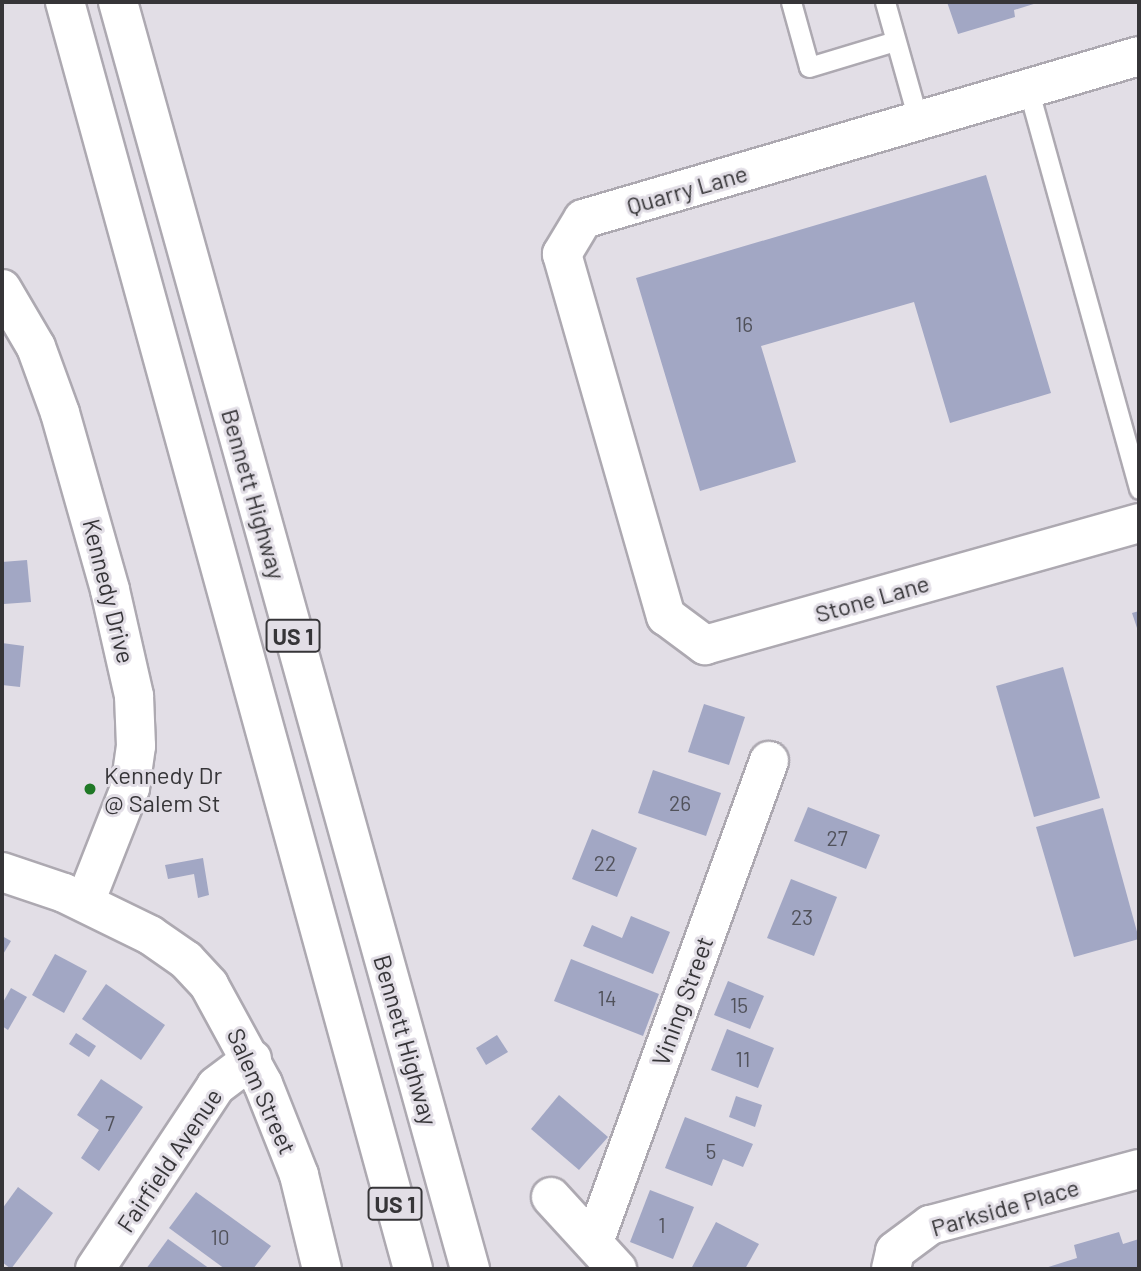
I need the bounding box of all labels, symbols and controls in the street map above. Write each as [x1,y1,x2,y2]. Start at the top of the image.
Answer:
street label: Quarry Lane [623,158,751,220]
house number: 16 [735,311,753,337]
street label: Bennett Highway [216,405,292,583]
street label: Kennedy Drive [77,516,141,666]
street label: Stone Lane [812,568,932,628]
road number: US 1 [265,616,321,656]
place label: Kennedy Dr @ Salem St [104,761,222,817]
marker: Kennedy Dr @ Salem St [82,781,98,797]
house number: 26 [669,790,691,816]
house number: 27 [826,825,848,851]
house number: 22 [594,850,616,876]
house number: 23 [791,904,813,930]
street label: Vining Street [645,932,719,1070]
street label: Bennett Highway [368,951,444,1129]
house number: 14 [598,985,616,1011]
house number: 15 [730,992,748,1018]
street label: Salem Street [221,1024,303,1158]
house number: 11 [736,1046,750,1072]
street label: Fairfield Avenue [110,1083,228,1237]
house number: 7 [105,1110,115,1136]
house number: 5 [706,1138,716,1164]
street label: Parkside Place [928,1172,1082,1242]
road number: US 1 [367,1184,423,1224]
house number: 1 [658,1212,666,1238]
house number: 10 [210,1224,230,1250]

